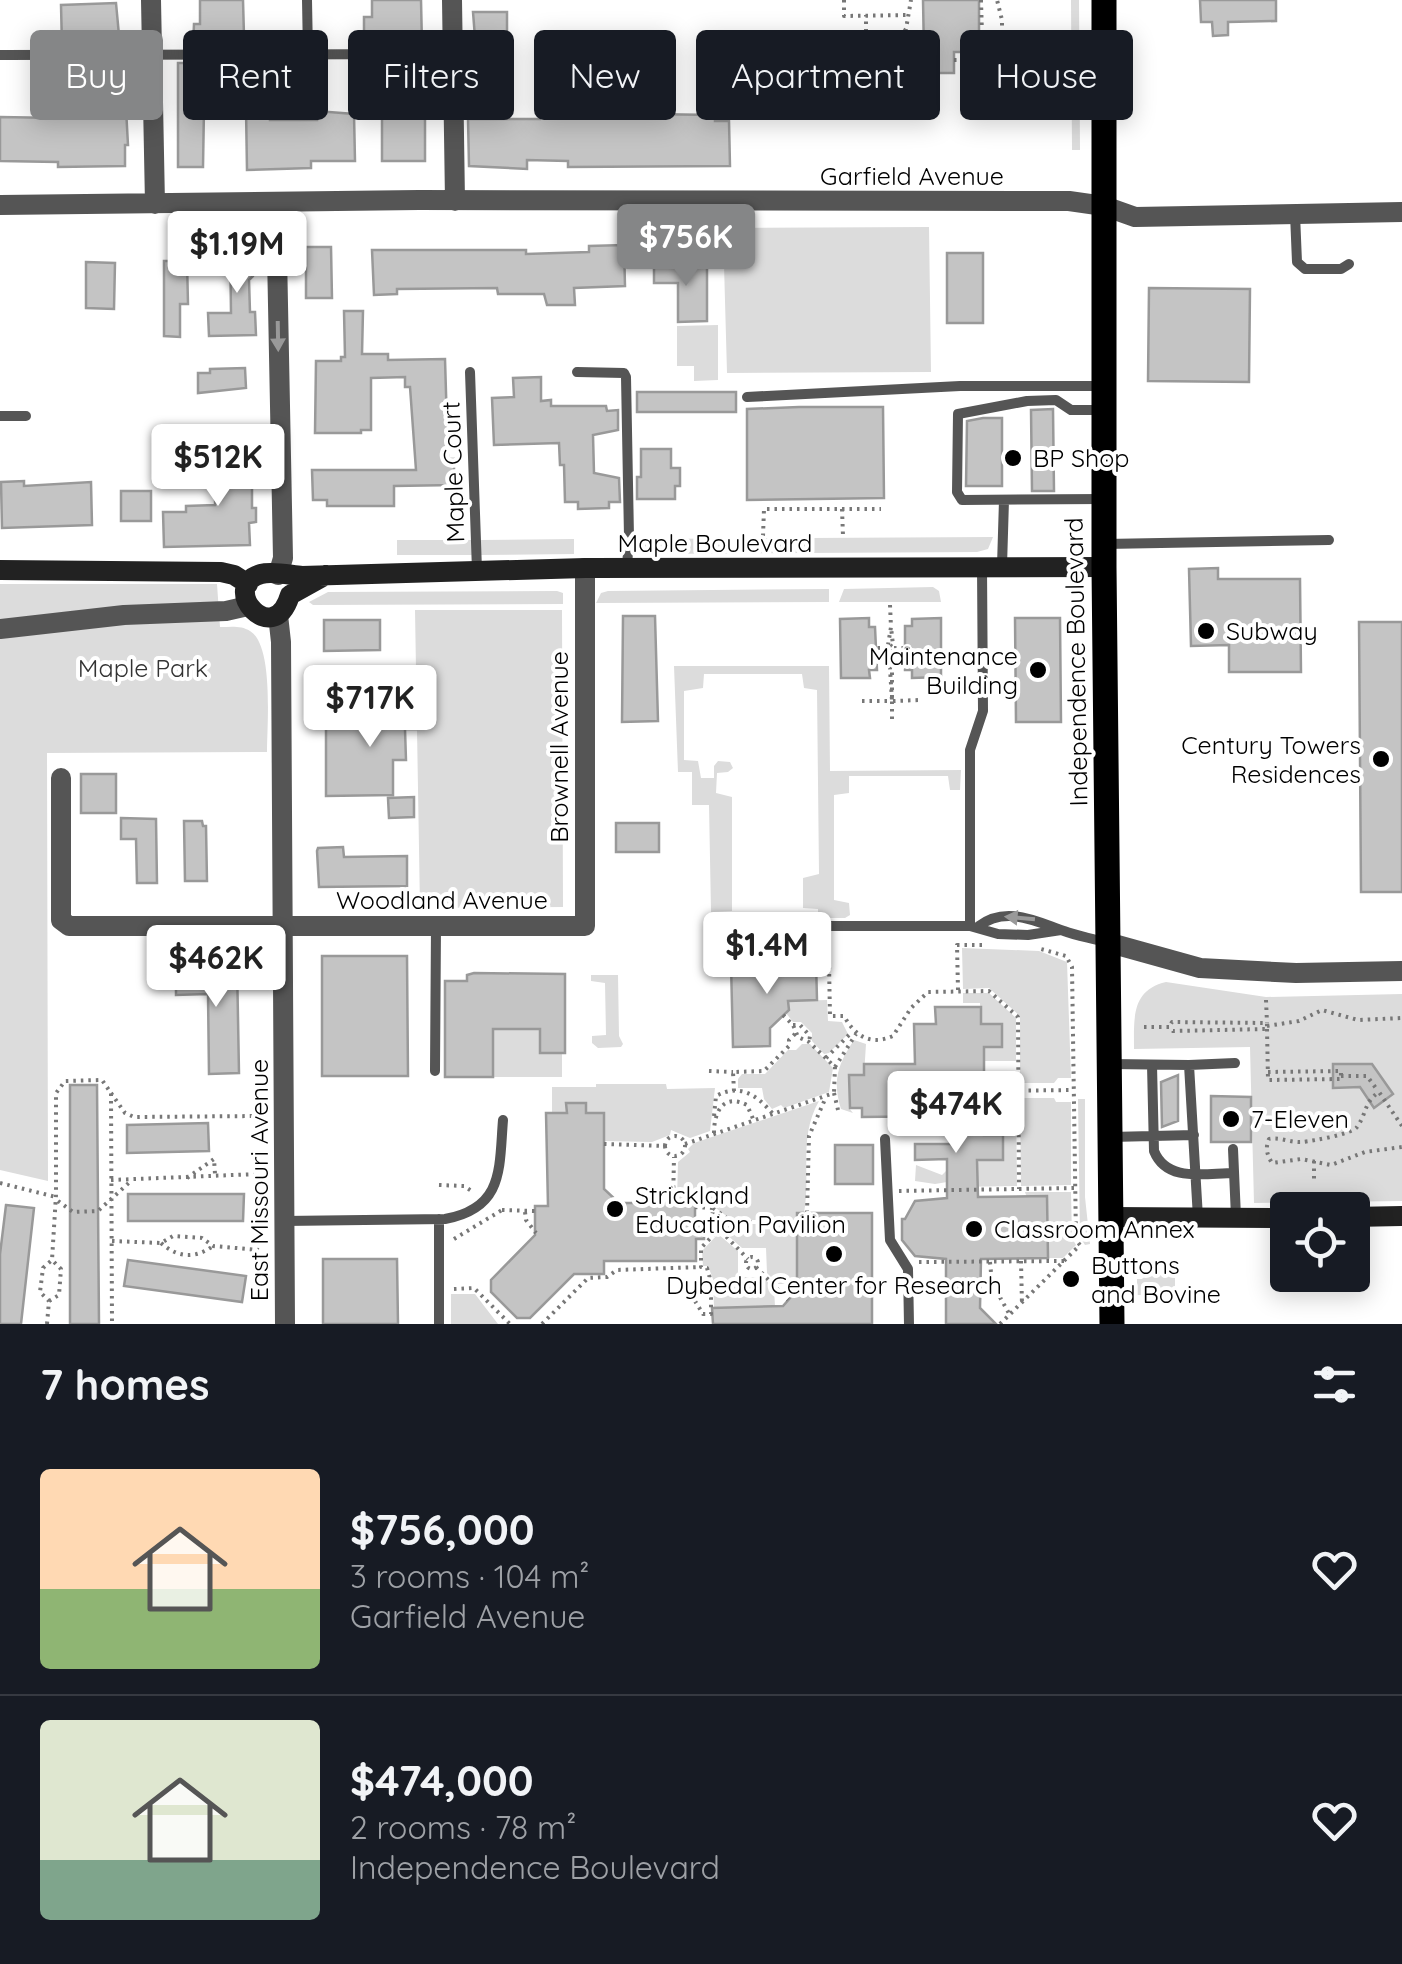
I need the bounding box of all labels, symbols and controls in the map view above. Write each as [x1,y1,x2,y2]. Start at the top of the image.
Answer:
chip: Buy [30,30,163,120]
chip: Rent [183,30,328,120]
chip: Filters [348,30,514,120]
chip: New [534,30,676,120]
chip: Apartment [696,30,940,120]
chip: House [960,30,1133,120]
street label: Garfield Avenue [820,160,1004,191]
pin: $756K [616,204,756,289]
pin: $1.19M [156,211,318,296]
text: $756K [639,216,733,256]
text: $1.19M [190,223,284,263]
one-way arrow [271,320,287,352]
street label: Maple Court [435,401,470,543]
pin: $512K [148,424,288,509]
text: $512K [173,436,263,476]
place label: BP Shop [1033,442,1130,473]
marker: BP Shop [1002,447,1024,469]
street label: Independence Boulevard [1057,517,1094,807]
street label: Maple Boulevard [617,527,813,558]
place label: Subway [1226,615,1318,646]
marker: Subway [1195,620,1217,642]
place label: Maintenance Building [869,640,1018,700]
street label: Brownell Avenue [543,651,574,843]
park label: Maple Park [78,652,208,683]
marker: Maintenance Building [1027,659,1049,681]
pin: $717K [300,665,440,750]
text: $717K [326,677,414,717]
place label: Century Towers Residences [1181,729,1361,789]
marker: Century Towers Residences [1370,748,1392,770]
street label: Woodland Avenue [336,884,548,915]
one-way arrow [1003,910,1035,926]
pin: $1.4M [697,912,837,997]
text: $1.4M [725,924,809,964]
pin: $462K [146,925,286,1010]
text: $462K [169,937,263,977]
street label: East Missouri Avenue [243,1059,274,1301]
pin: $474K [886,1071,1026,1156]
text: $474K [909,1083,1003,1123]
place label: 7-Eleven [1251,1103,1349,1134]
marker: 7-Eleven [1220,1108,1242,1130]
place label: Strickland Education Pavilion [635,1179,846,1239]
map controls [1270,1192,1370,1292]
button: locate [1270,1192,1370,1292]
marker: Strickland Education Pavilion [604,1198,626,1220]
place label: Classroom Annex [994,1213,1195,1244]
marker: Classroom Annex [963,1218,985,1240]
marker: Dybedal Center for Research [823,1243,845,1265]
place label: Buttons and Bovine [1091,1249,1221,1309]
marker: Buttons and Bovine [1060,1268,1082,1290]
place label: Dybedal Center for Research [666,1269,1002,1300]
icon: filters [1307,1357,1362,1412]
text: 7 homes [40,1358,209,1411]
text: $756,000 [350,1503,534,1556]
icon: home [120,1509,240,1629]
icon: heart [1307,1542,1362,1597]
text: 3 rooms · 104 m² [350,1556,590,1596]
text: Garfield Avenue [350,1596,585,1636]
text: $474,000 [350,1754,534,1807]
icon: home [120,1760,240,1880]
icon: heart [1307,1793,1362,1848]
text: 2 rooms · 78 m² [350,1807,576,1847]
text: Independence Boulevard [350,1847,720,1887]

